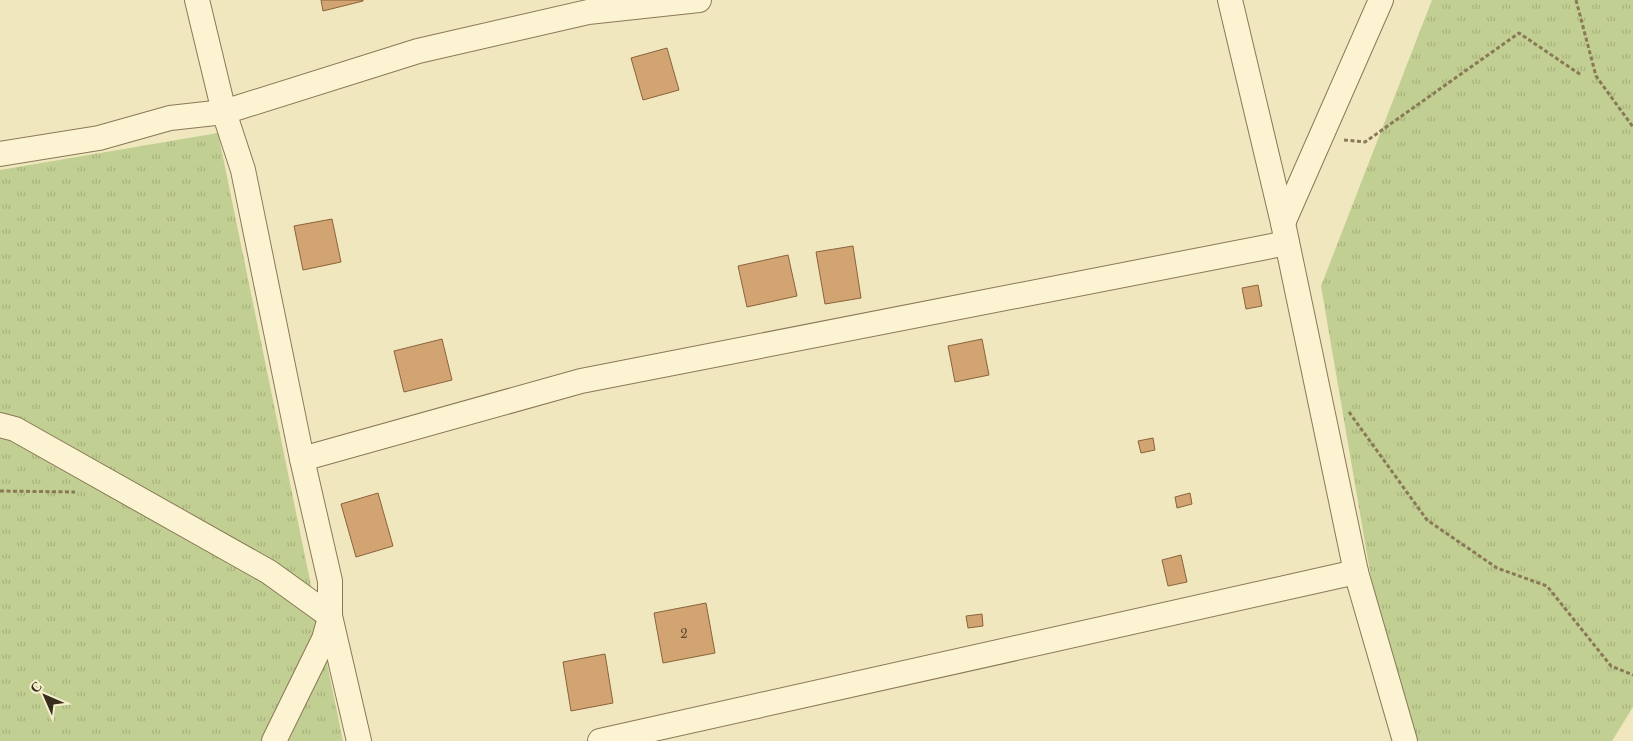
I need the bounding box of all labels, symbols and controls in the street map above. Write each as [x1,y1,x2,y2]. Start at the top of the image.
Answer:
house number: 2 [680,626,688,641]
north arrow [20,671,70,721]
text: С [26,677,46,697]

